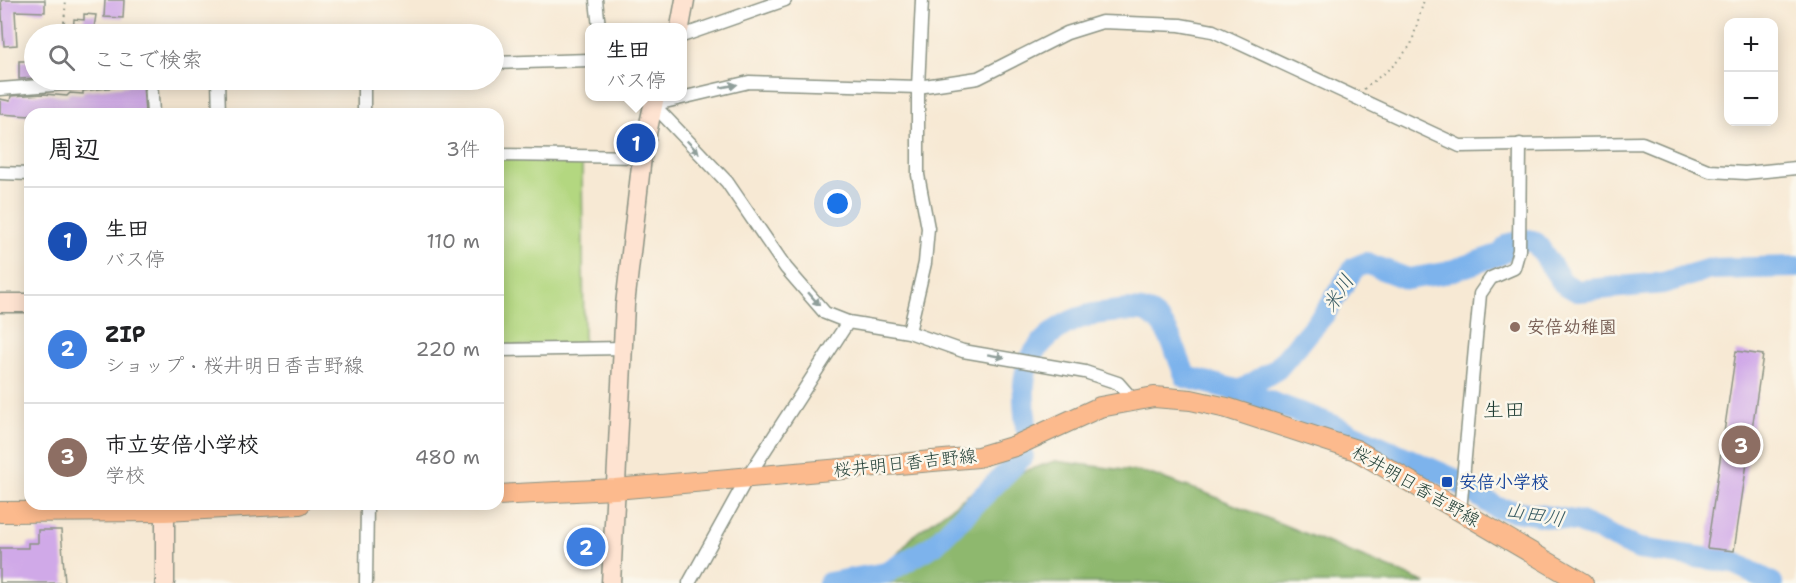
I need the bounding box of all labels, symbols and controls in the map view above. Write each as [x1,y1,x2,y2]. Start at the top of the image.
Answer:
map controls [1724,18,1778,126]
button: + [1724,18,1778,72]
popup [585,23,687,101]
search box [24,24,504,90]
text: 生田 [606,35,650,64]
icon: search [45,41,78,74]
text: ここで検索 [93,45,203,74]
text: バス停 [606,67,666,93]
button: − [1724,72,1778,126]
one-way arrow [719,81,738,90]
pin: 1 [616,120,656,166]
text: 周辺 [48,131,100,166]
text: 3件 [446,136,480,162]
one-way arrow [685,140,699,154]
your location [823,189,852,218]
text: 生田 [105,214,149,243]
text: 1 [63,228,72,254]
text: 110 m [426,228,480,254]
text: バス停 [105,246,165,272]
water label: 米川 [1316,269,1360,317]
one-way arrow [807,292,820,307]
place label: 安倍幼稚園 [1527,315,1617,339]
text: ZIP [105,320,146,349]
marker: 安倍幼稚園 [1508,320,1522,334]
text: 2 [61,336,75,362]
text: 220 m [416,336,480,362]
text: ショップ · 桜井明日香吉野線 [105,352,363,378]
one-way arrow [987,352,1006,361]
district label: 生田 [1483,396,1525,424]
pin: 3 [1722,422,1760,468]
text: 市立安倍小学校 [105,430,259,459]
street label: 桜井明日香吉野線 [1348,440,1484,532]
text: 3 [61,444,75,470]
text: 480 m [415,444,480,470]
street label: 桜井明日香吉野線 [832,444,978,482]
text: 学校 [105,462,145,488]
place label: 安倍小学校 [1459,470,1549,494]
marker: 安倍小学校 [1440,475,1454,489]
water label: 山田川 [1503,496,1567,532]
pin: 2 [566,524,606,570]

